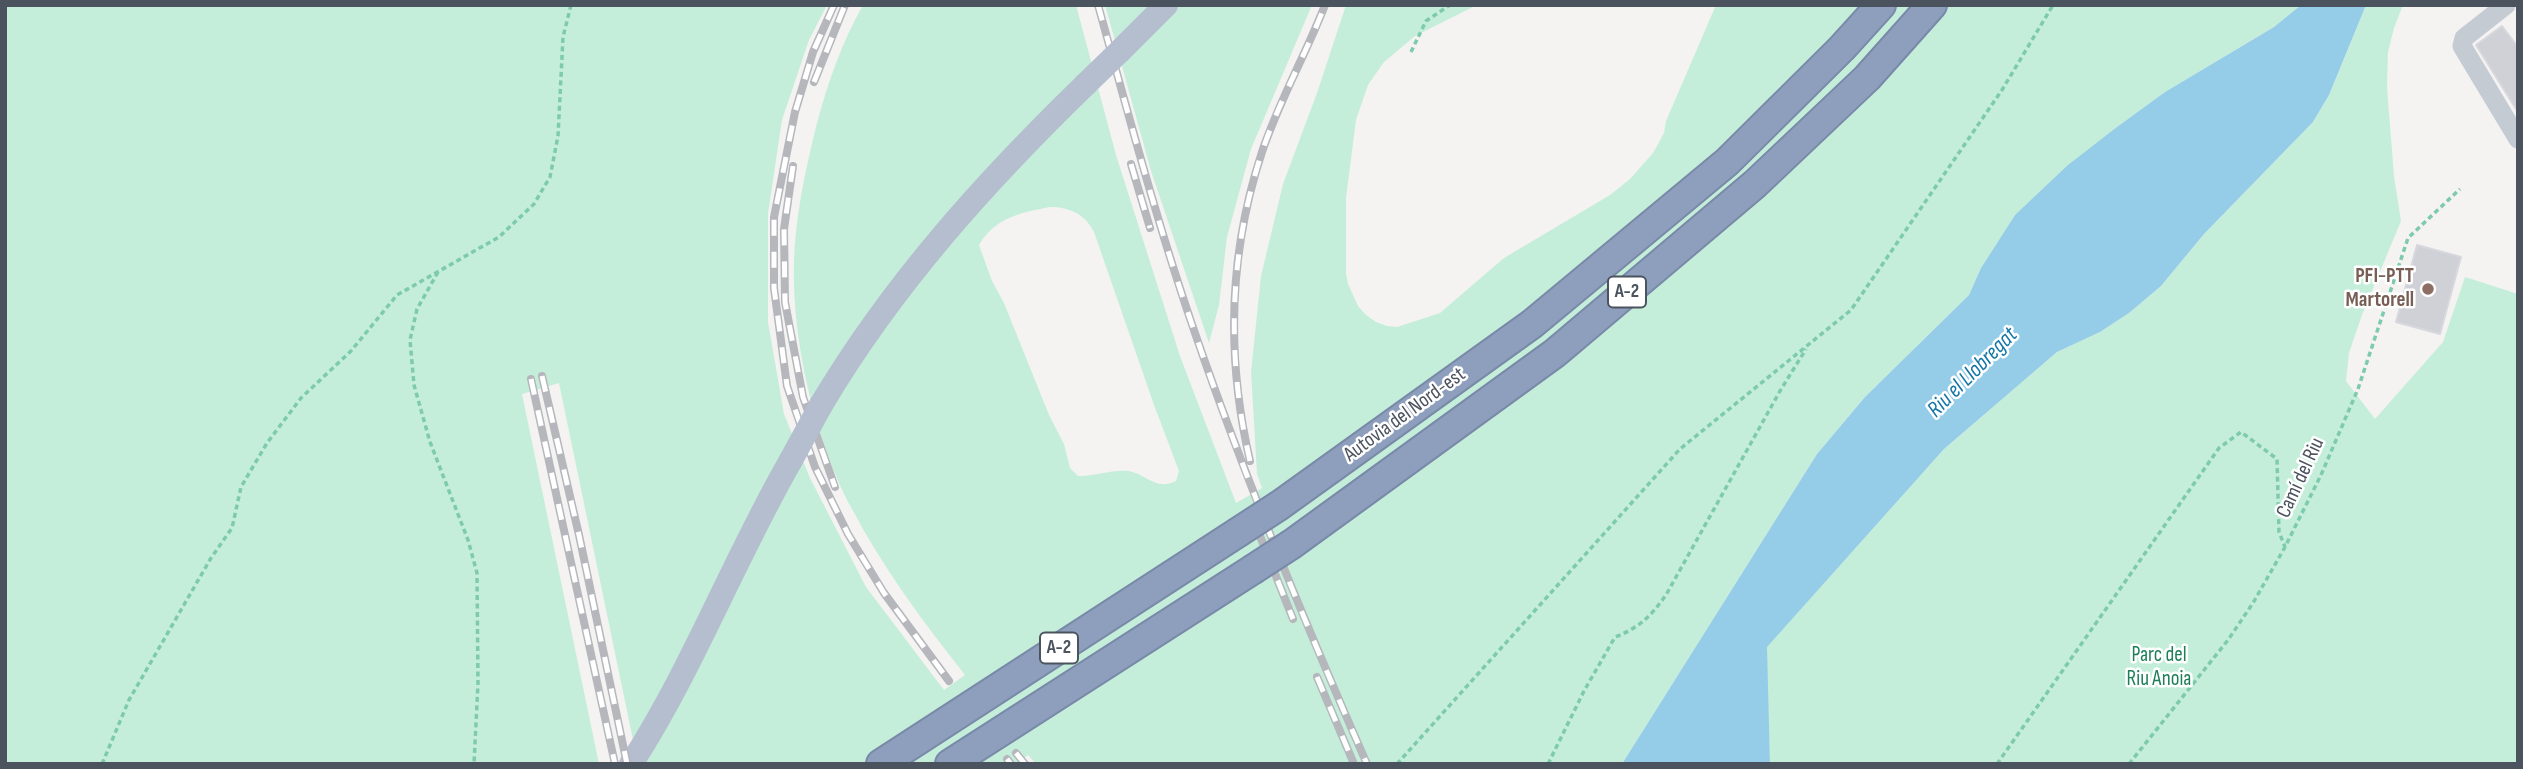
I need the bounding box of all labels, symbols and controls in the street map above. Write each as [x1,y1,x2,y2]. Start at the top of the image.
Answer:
place label: PFI-PTT Martorell [2346,264,2414,314]
road number: A-2 [1608,276,1646,308]
marker: PFI-PTT Martorell [2420,281,2436,297]
water label: Riu el Llobregat [1922,322,2024,424]
street label: Autovia del Nord-est [1339,362,1471,468]
street label: Camí del Riu [2272,434,2330,522]
road number: A-2 [1040,632,1078,664]
park label: Parc del Riu Anoia [2127,643,2191,693]

